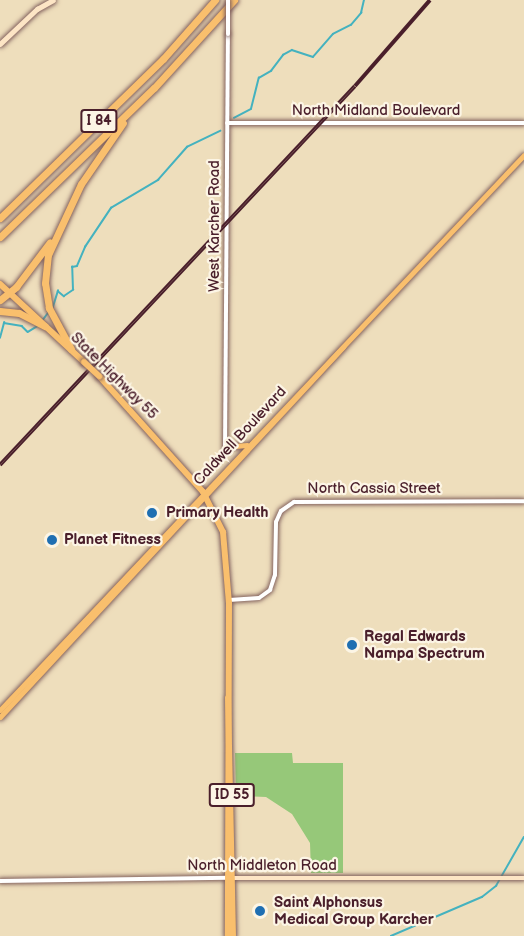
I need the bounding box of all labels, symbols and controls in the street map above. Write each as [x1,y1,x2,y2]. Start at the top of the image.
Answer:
street label: North Midland Boulevard [292,102,460,120]
road number: I 84 [80,110,118,132]
street label: West Karcher Road [206,160,224,292]
street label: State Highway 55 [66,328,162,424]
street label: Caldwell Boulevard [190,383,290,489]
street label: North Cassia Street [307,480,441,498]
marker: Primary Health [143,504,161,522]
place label: Primary Health [166,504,269,522]
place label: Planet Fitness [64,531,161,549]
marker: Planet Fitness [45,533,59,547]
place label: Regal Edwards Nampa Spectrum [364,627,485,662]
marker: Regal Edwards Nampa Spectrum [345,638,359,652]
road number: ID 55 [208,784,256,806]
street label: North Middleton Road [187,857,337,875]
place label: Saint Alphonsus Medical Group Karcher [274,893,434,928]
marker: Saint Alphonsus Medical Group Karcher [251,902,269,920]

